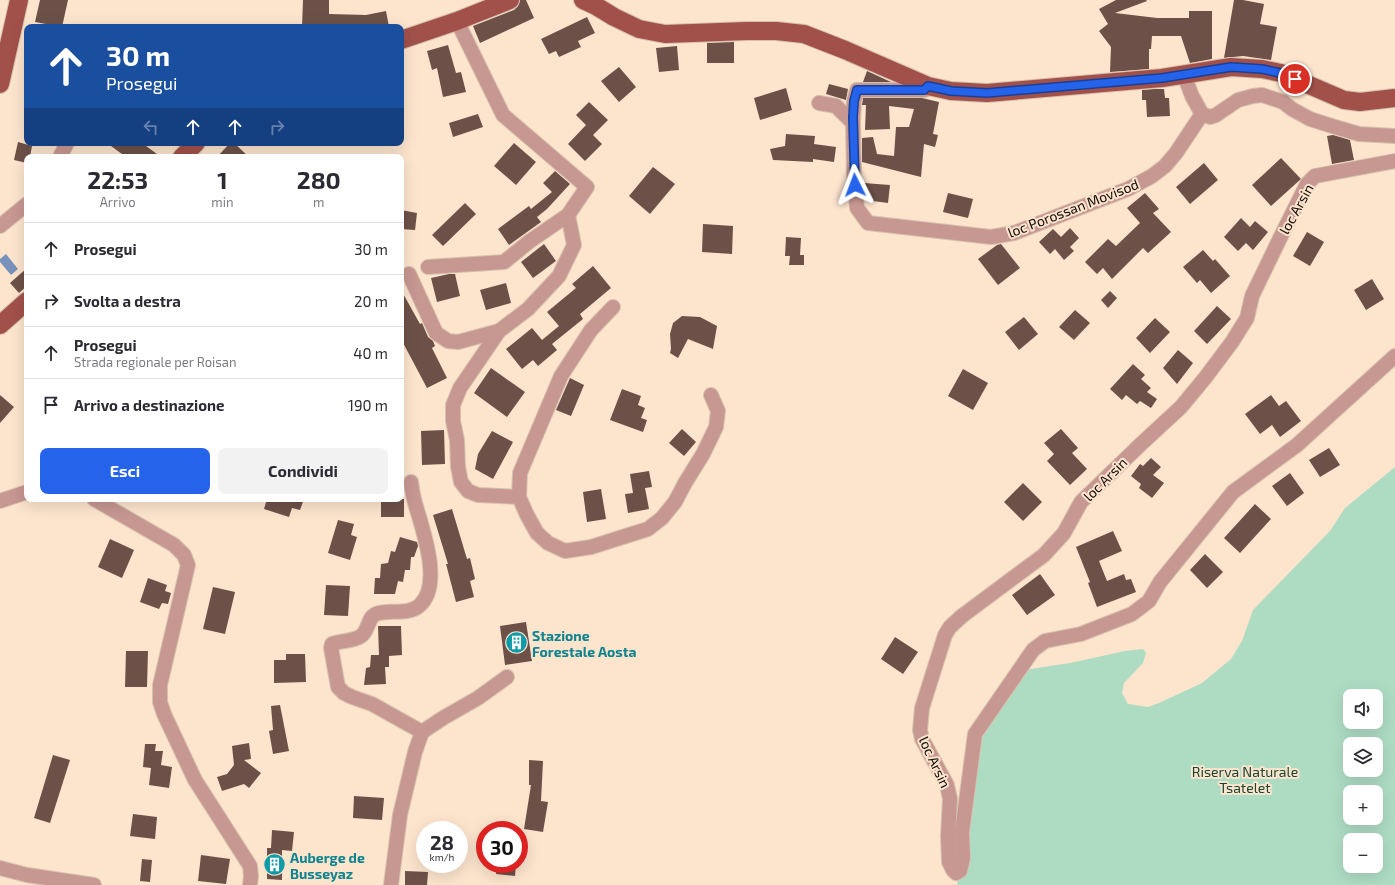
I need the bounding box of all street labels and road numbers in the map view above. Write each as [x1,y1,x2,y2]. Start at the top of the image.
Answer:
street label: loc Porossan Movisod [1005,175,1141,241]
street label: loc Arsin [1275,181,1317,237]
street label: loc Arsin [1080,454,1130,504]
street label: loc Arsin [916,734,954,790]

